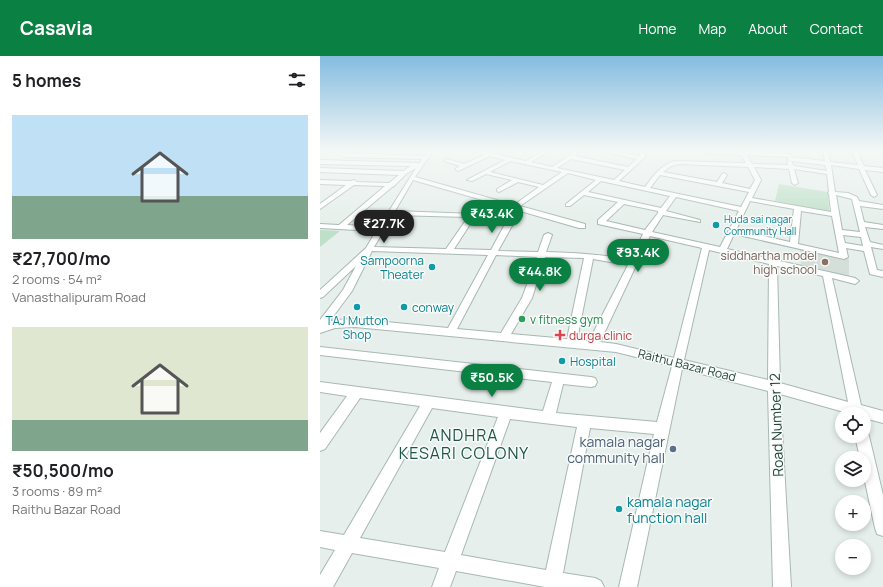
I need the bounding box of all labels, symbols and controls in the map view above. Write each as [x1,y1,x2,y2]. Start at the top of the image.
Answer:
text: Casavia [20,15,93,41]
text: Home [639,19,676,38]
text: Map [698,19,726,38]
text: About [748,19,788,38]
text: Contact [810,19,863,38]
text: 5 homes [12,69,81,92]
icon: filters [286,69,308,91]
icon: home [124,141,196,213]
pin: ₹43.4K [459,200,525,234]
text: ₹43.4K [470,204,514,222]
pin: ₹27.7K [351,210,417,244]
place label: Huda sai nagar Community Hall [724,212,796,238]
text: ₹27.7K [363,214,405,232]
marker: Huda sai nagar Community Hall [711,220,721,230]
pin: ₹93.4K [605,239,671,273]
text: ₹93.4K [616,243,660,261]
text: ₹27,700/mo [12,247,111,270]
place label: siddhartha model high school [720,247,817,278]
place label: Sampoorna Theater [360,252,425,283]
marker: siddhartha model high school [820,257,830,267]
pin: ₹44.8K [507,258,573,292]
marker: Sampoorna Theater [427,262,437,272]
text: ₹44.8K [518,262,562,280]
text: 2 rooms · 54 m² [12,270,102,288]
text: Vanasthalipuram Road [12,288,146,306]
place label: conway [412,299,455,316]
marker: TAJ Mutton Shop [352,302,362,312]
marker: conway [399,302,409,312]
place label: v fitness gym [530,311,603,328]
place label: TAJ Mutton Shop [326,312,388,343]
marker: v fitness gym [517,314,527,324]
place label: durga clinic [569,327,632,344]
marker: durga clinic [554,329,566,341]
street label: Raithu Bazar Road [636,345,738,385]
icon: home [124,353,196,425]
place label: Hospital [570,353,616,370]
marker: Hospital [557,356,567,366]
pin: ₹50.5K [459,364,525,398]
text: ₹50.5K [470,368,514,386]
street label: Road Number 12 [765,373,787,477]
map controls [835,407,871,575]
button: locate [835,407,871,443]
district label: ANDHRA KESARI COLONY [399,424,529,464]
place label: kamala nagar community hall [567,432,665,467]
marker: kamala nagar community hall [668,444,678,454]
button: layers [835,451,871,487]
text: ₹50,500/mo [12,459,114,482]
text: 3 rooms · 89 m² [12,482,102,500]
place label: kamala nagar function hall [627,492,712,527]
button: + [835,495,871,531]
text: Raithu Bazar Road [12,500,121,518]
marker: kamala nagar function hall [614,504,624,514]
button: − [835,539,871,575]

